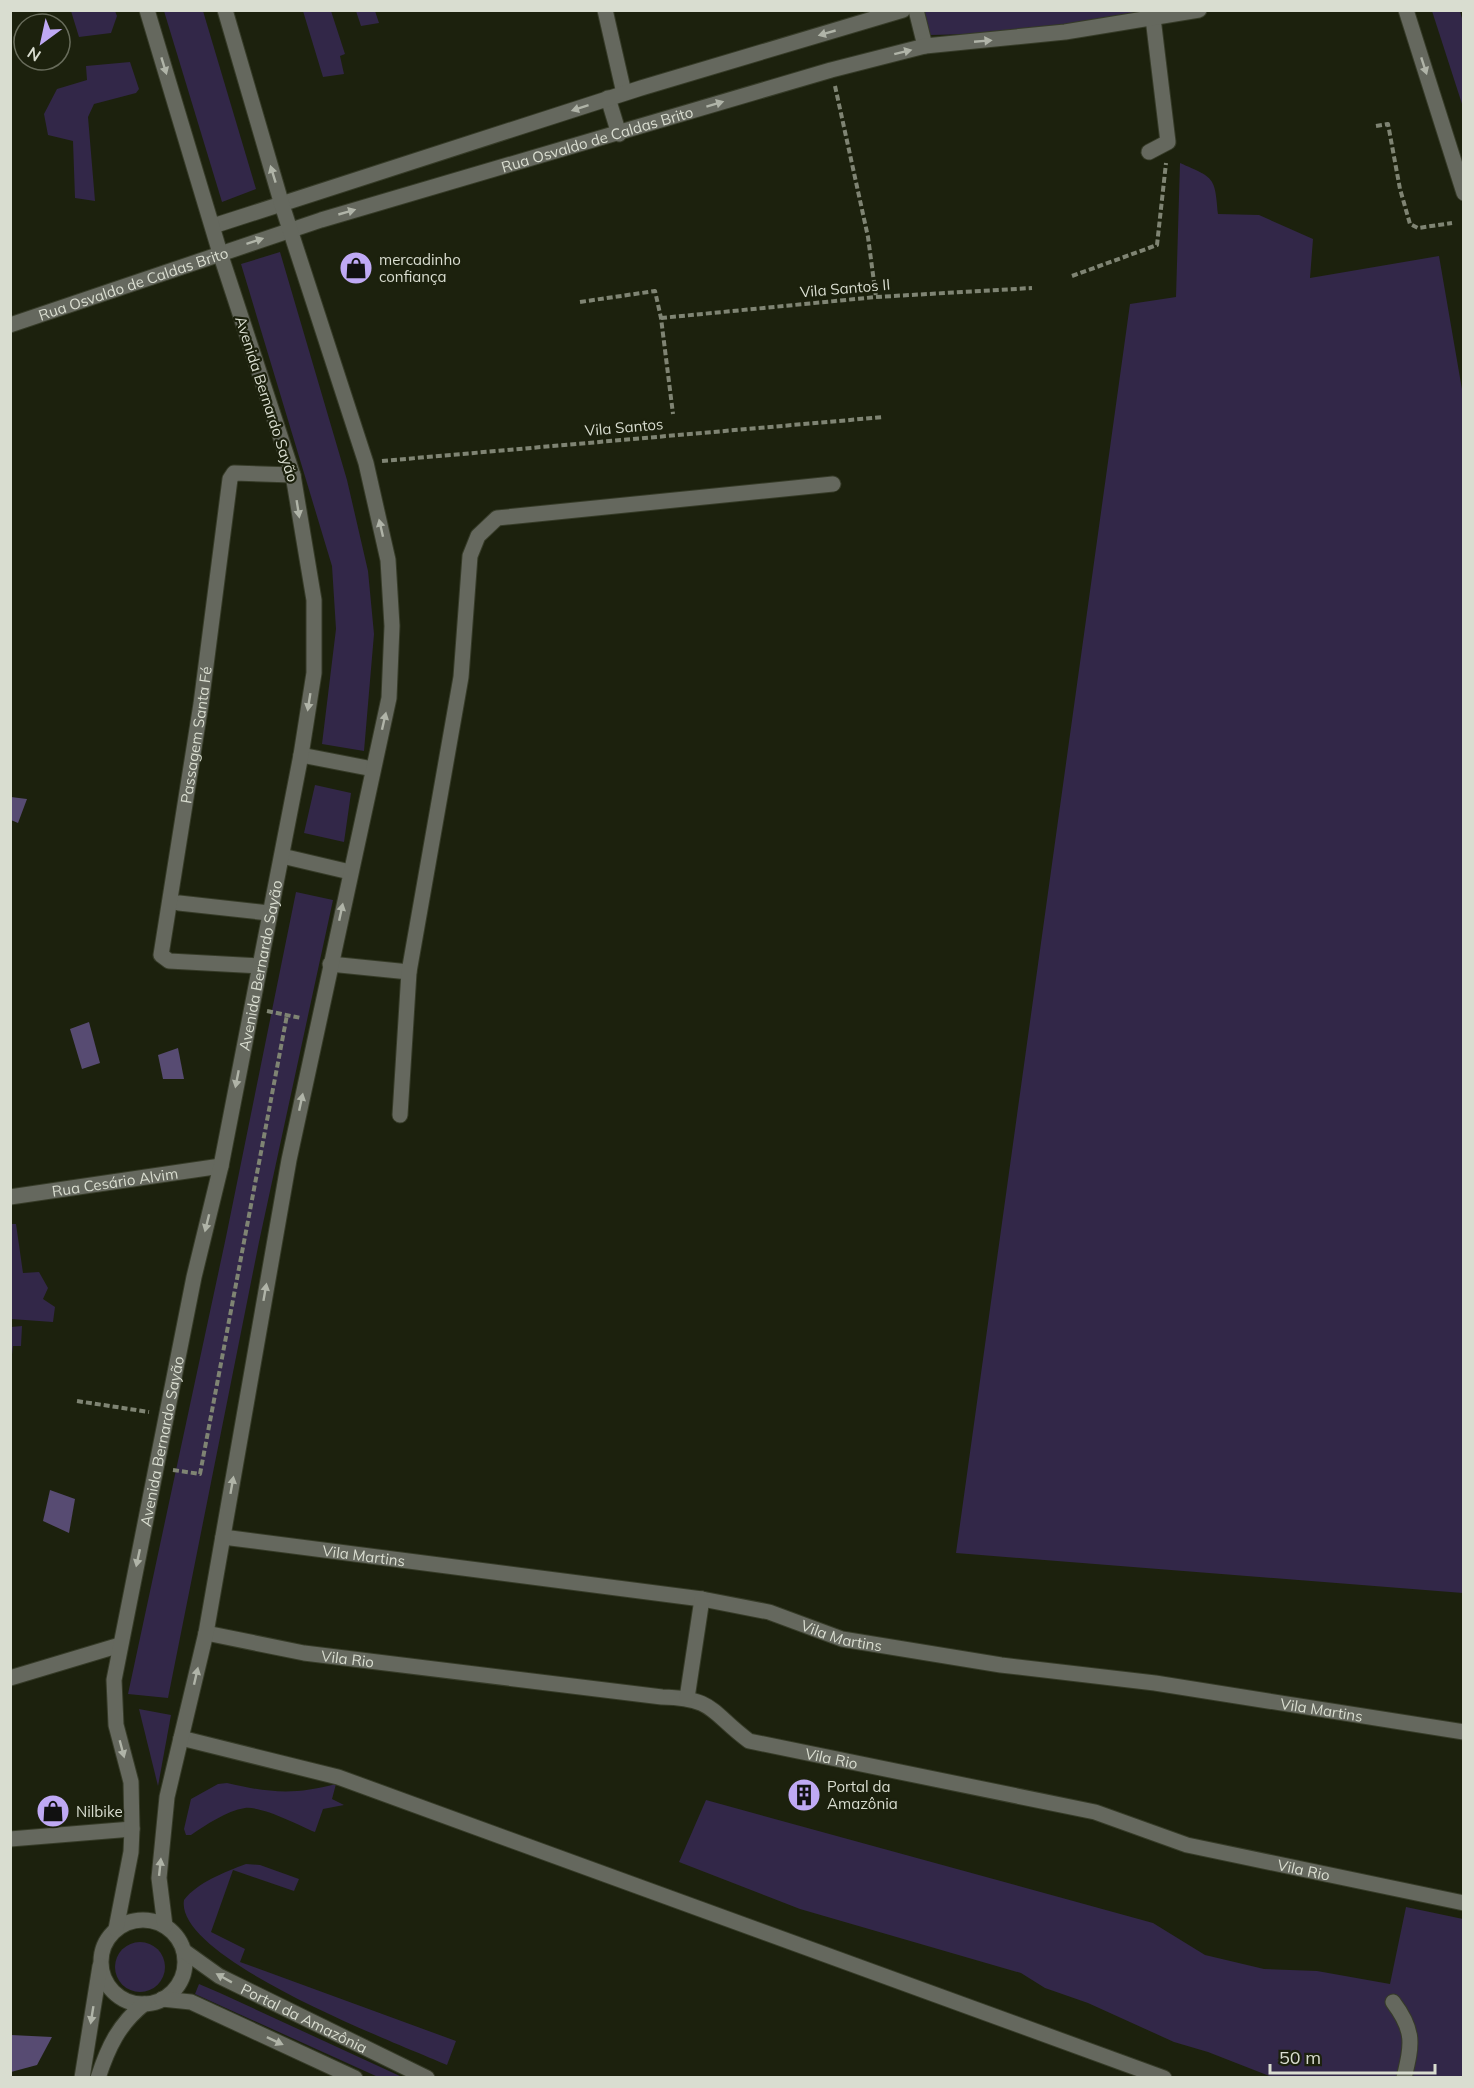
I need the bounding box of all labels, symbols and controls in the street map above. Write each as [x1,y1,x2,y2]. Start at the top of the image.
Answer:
north arrow [12,12,72,72]
one-way arrow [818,29,836,38]
one-way arrow [974,36,993,46]
text: N [23,43,44,66]
one-way arrow [894,47,912,56]
one-way arrow [160,57,169,75]
one-way arrow [1419,57,1429,75]
one-way arrow [706,99,724,108]
street label: Rua Osvaldo de Caldas Brito [499,102,695,176]
one-way arrow [571,103,589,113]
one-way arrow [268,165,277,183]
one-way arrow [337,207,356,217]
one-way arrow [246,236,264,245]
street label: Rua Osvaldo de Caldas Brito [36,243,230,324]
shop icon: mercadinho confiança [338,250,374,286]
place label: mercadinho confiança [379,250,461,286]
street label: Vila Santos II [799,275,891,301]
street label: Avenida Bernardo Sayão [231,314,303,484]
street label: Vila Santos [584,414,664,440]
one-way arrow [294,500,303,519]
one-way arrow [376,518,385,537]
street label: Passagem Santa Fé [176,665,215,805]
one-way arrow [305,693,314,712]
one-way arrow [380,712,390,731]
street label: Avenida Bernardo Sayão [234,878,286,1052]
one-way arrow [337,902,347,921]
one-way arrow [232,1070,241,1089]
one-way arrow [297,1093,306,1112]
street label: Rua Cesário Alvim [51,1163,179,1200]
one-way arrow [201,1213,211,1232]
one-way arrow [261,1283,270,1302]
street label: Avenida Bernardo Sayão [135,1354,188,1528]
one-way arrow [227,1475,236,1494]
street label: Vila Martins [321,1540,406,1570]
one-way arrow [133,1548,142,1567]
street label: Vila Martins [799,1615,884,1655]
street label: Vila Rio [320,1646,375,1671]
one-way arrow [191,1667,201,1685]
street label: Vila Martins [1279,1694,1364,1725]
one-way arrow [118,1740,127,1758]
street label: Vila Rio [804,1743,859,1773]
building icon: Portal da Amazônia [786,1777,822,1813]
place label: Portal da Amazônia [827,1777,898,1813]
shop icon: Nilbike [35,1793,71,1829]
place label: Nilbike [76,1802,123,1821]
street label: Vila Rio [1276,1855,1332,1884]
one-way arrow [155,1858,165,1877]
one-way arrow [215,1973,232,1983]
street label: Portal da Amazônia [238,1979,371,2057]
one-way arrow [87,2006,96,2025]
one-way arrow [266,2036,283,2045]
scale bar [1270,2037,1435,2075]
text: 50 m [1279,2046,1321,2069]

